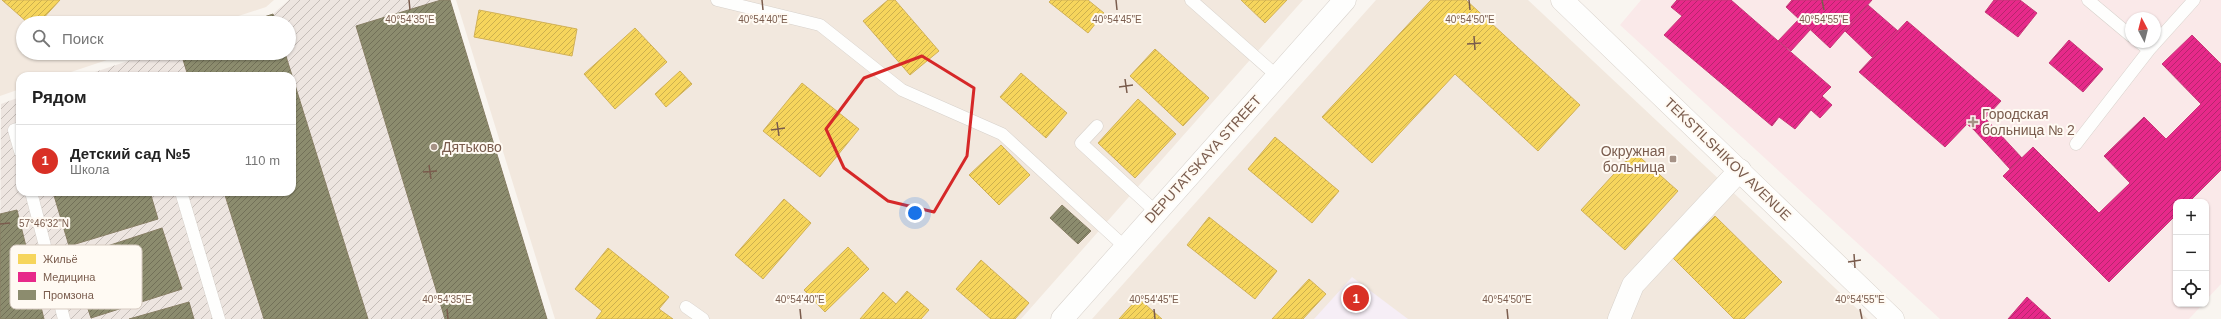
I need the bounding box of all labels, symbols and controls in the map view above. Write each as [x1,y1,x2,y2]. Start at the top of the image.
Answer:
north arrow [2125,12,2161,48]
text: 40°54'35"E [385,14,435,25]
text: 40°54'40"E [738,14,788,25]
text: 40°54'45"E [1092,14,1142,25]
text: 40°54'50"E [1445,14,1495,25]
text: 40°54'55"E [1799,14,1849,25]
search box [16,16,296,60]
icon: search [30,27,52,49]
text: Поиск [62,30,104,47]
text: Рядом [32,88,87,107]
street label: DEPUTATSKAYA STREET [1141,92,1265,226]
street label: TEKSTILSHIKOV AVENUE [1662,94,1794,224]
place label: Городская больница № 2 [1982,106,2075,138]
marker: Городская больница № 2 [1967,116,1979,128]
place label: Дятьково [442,139,502,155]
marker: Дятьково [429,142,439,152]
place label: Окружная больница [1601,143,1665,175]
text: Детский сад №5 [70,145,190,162]
text: 1 [41,153,49,168]
text: 110 m [245,153,280,168]
marker: Окружная больница [1668,154,1678,164]
text: Школа [70,162,110,177]
map controls [2173,199,2209,307]
button: + [2173,199,2209,235]
your location [905,203,925,223]
text: 57°46'32"N [19,218,69,229]
button: − [2173,235,2209,271]
legend [10,245,142,309]
text: Жильё [43,253,78,265]
text: Медицина [43,271,96,283]
button: locate [2173,271,2209,307]
pin: 1 [1343,283,1369,313]
text: Промзона [43,289,95,301]
text: 40°54'35"E [422,294,472,305]
text: 40°54'40"E [775,294,825,305]
text: 40°54'45"E [1129,294,1179,305]
text: 40°54'50"E [1482,294,1532,305]
text: 40°54'55"E [1835,294,1885,305]

